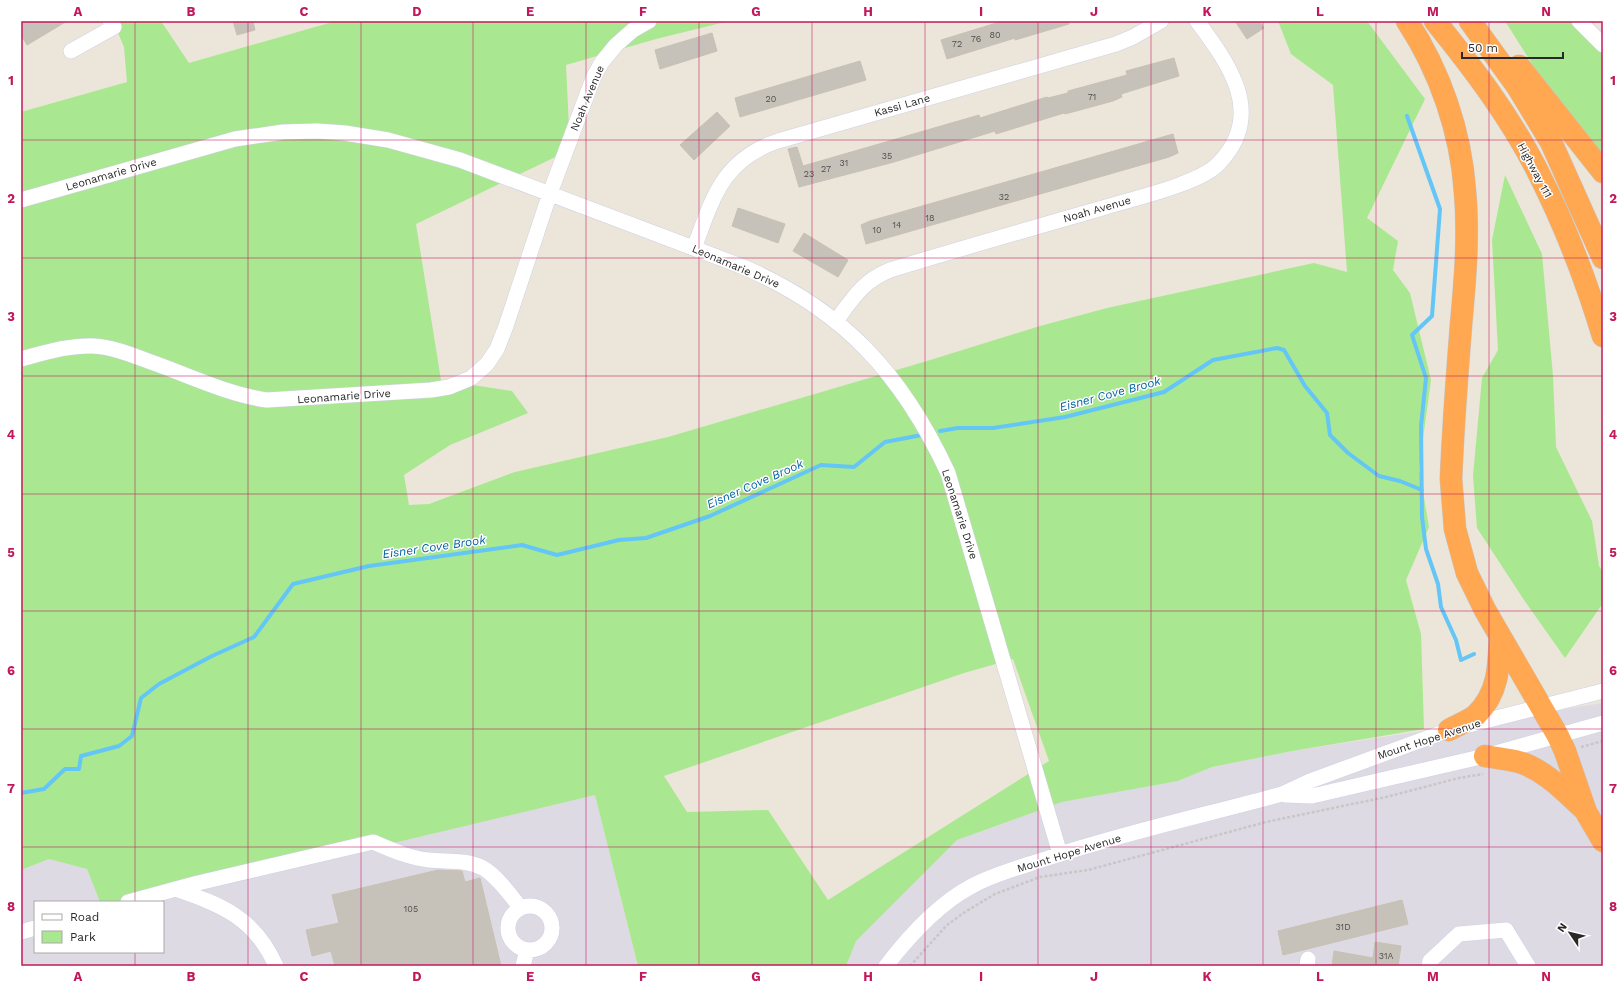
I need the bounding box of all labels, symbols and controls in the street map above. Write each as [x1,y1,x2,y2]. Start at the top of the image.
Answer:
text: A [74,4,83,19]
text: B [187,4,196,19]
text: C [300,4,309,19]
text: D [412,4,422,19]
text: E [526,4,534,19]
text: F [639,4,647,19]
text: G [751,4,761,19]
text: H [863,4,873,19]
text: I [979,4,983,19]
text: J [1090,4,1098,19]
text: K [1202,4,1212,19]
text: L [1316,4,1324,19]
text: M [1427,4,1439,19]
text: N [1541,4,1551,19]
house number: 80 [989,30,1001,40]
house number: 76 [971,34,981,44]
scale bar [1462,34,1563,60]
house number: 72 [952,39,962,49]
text: 50 m [1468,41,1498,55]
street label: Noah Avenue [568,64,607,133]
text: 1 [8,73,14,88]
text: 1 [1610,73,1616,88]
street label: Kassi Lane [873,91,932,120]
house number: 71 [1088,92,1096,102]
house number: 20 [766,94,777,104]
street label: Highway 111 [1515,141,1554,200]
house number: 35 [882,151,892,161]
street label: Leonamarie Drive [64,155,158,194]
house number: 31 [840,158,848,168]
house number: 27 [821,164,831,174]
house number: 23 [804,169,814,179]
text: 2 [7,191,15,206]
text: 2 [1609,191,1617,206]
house number: 32 [999,192,1009,202]
street label: Noah Avenue [1062,194,1132,225]
house number: 18 [925,213,935,223]
house number: 14 [892,220,902,230]
house number: 10 [872,225,882,235]
street label: Leonamarie Drive [690,242,782,291]
text: 3 [7,309,15,324]
text: 3 [1609,309,1617,324]
water label: Eisner Cove Brook [1058,374,1163,414]
street label: Leonamarie Drive [297,387,391,406]
text: 4 [7,427,16,442]
text: 4 [1609,427,1618,442]
water label: Eisner Cove Brook [705,456,806,512]
street label: Leonamarie Drive [939,467,980,561]
water label: Eisner Cove Brook [381,533,487,561]
text: 5 [7,545,15,560]
text: 5 [1609,545,1617,560]
text: 6 [7,663,15,678]
text: 6 [1609,663,1617,678]
street label: Mount Hope Avenue [1376,717,1482,762]
text: 7 [7,781,15,796]
text: 7 [1609,781,1617,796]
street label: Mount Hope Avenue [1016,831,1123,875]
text: 8 [7,899,15,914]
text: 8 [1609,899,1617,914]
legend [34,901,164,953]
house number: 105 [404,904,418,914]
text: Road [70,910,99,924]
north arrow [1550,913,1590,953]
text: N [1555,920,1570,935]
house number: 31D [1335,922,1351,932]
text: Park [70,930,96,944]
house number: 31A [1379,951,1393,961]
text: A [74,969,83,984]
text: B [187,969,196,984]
text: C [300,969,309,984]
text: D [412,969,422,984]
text: E [526,969,534,984]
text: F [639,969,647,984]
text: G [751,969,761,984]
text: H [863,969,873,984]
text: I [979,969,983,984]
text: J [1090,969,1098,984]
text: K [1202,969,1212,984]
text: L [1316,969,1324,984]
text: M [1427,969,1439,984]
text: N [1541,969,1551,984]

